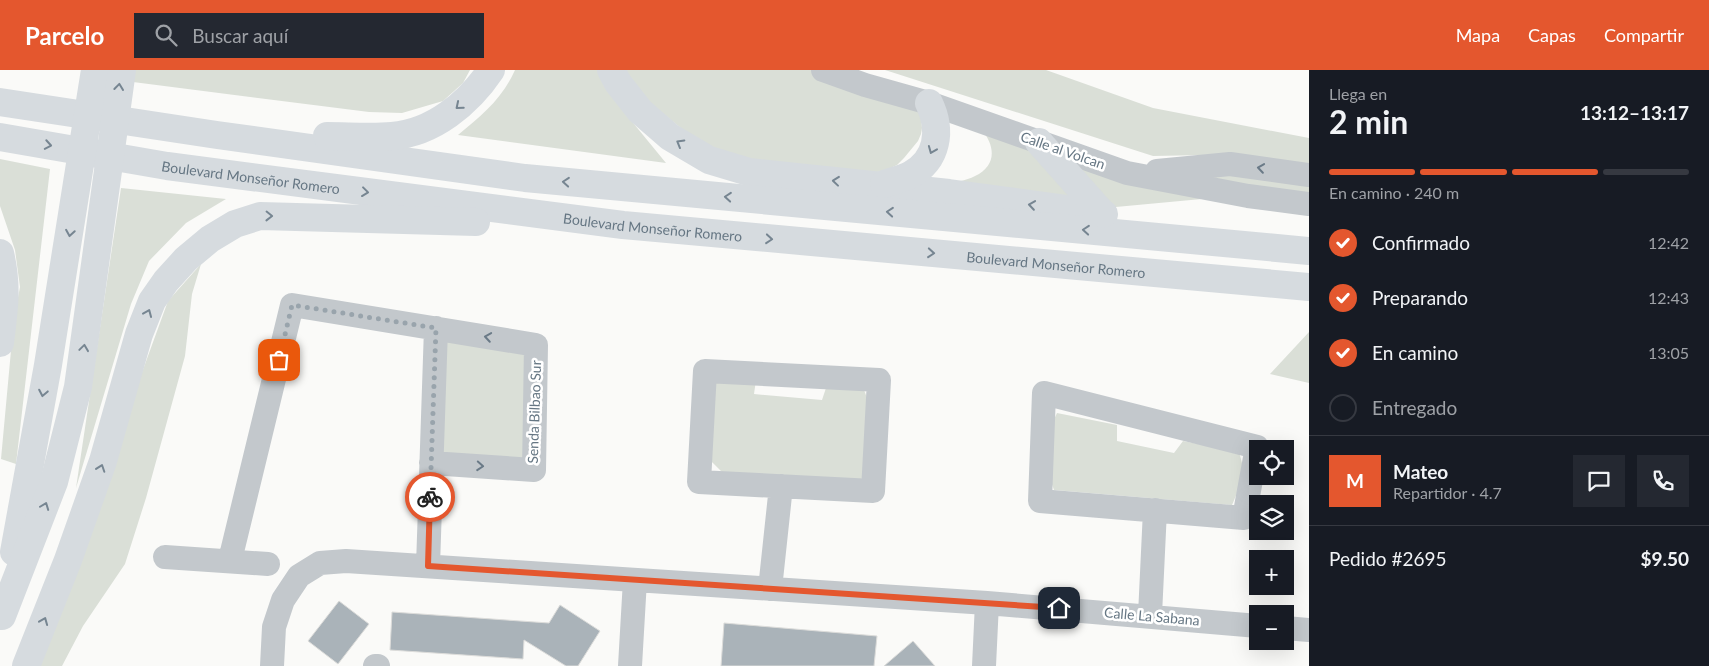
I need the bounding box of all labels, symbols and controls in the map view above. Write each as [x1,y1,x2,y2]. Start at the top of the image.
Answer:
search box [134,13,484,58]
text: Parcelo [25,21,104,50]
icon: search [152,21,180,49]
text: Buscar aquí [192,24,288,47]
text: Mapa [1456,24,1500,46]
text: Capas [1528,24,1576,46]
text: Compartir [1604,24,1684,46]
one-way arrow [114,83,124,92]
text: Llega en [1329,84,1387,103]
one-way arrow [455,101,464,110]
text: 13:12–13:17 [1580,101,1689,124]
text: 2 min [1329,102,1408,141]
street label: Calle al Volcan [1018,128,1108,172]
one-way arrow [44,140,52,150]
one-way arrow [677,140,686,150]
one-way arrow [928,145,938,154]
street label: Boulevard Monseñor Romero [160,157,341,197]
one-way arrow [1256,164,1265,174]
one-way arrow [832,176,840,187]
one-way arrow [562,177,570,188]
text: En camino · 240 m [1329,183,1459,202]
one-way arrow [361,186,369,197]
one-way arrow [724,192,732,203]
one-way arrow [1028,200,1036,210]
one-way arrow [885,207,893,218]
street label: Boulevard Monseñor Romero [562,209,743,244]
one-way arrow [265,211,273,222]
one-way arrow [1082,225,1090,236]
one-way arrow [65,229,75,237]
icon: check [1329,229,1357,257]
text: Confirmado [1372,231,1470,254]
one-way arrow [766,233,774,244]
text: 12:42 [1648,233,1689,252]
one-way arrow [927,248,935,259]
street label: Boulevard Monseñor Romero [966,248,1146,281]
icon: check [1329,284,1357,312]
text: Preparando [1372,286,1468,309]
text: 12:43 [1648,288,1689,307]
one-way arrow [141,309,152,318]
one-way arrow [484,332,493,342]
pin [258,339,300,381]
icon: check [1329,339,1357,367]
text: En camino [1372,341,1458,364]
text: 13:05 [1648,343,1689,362]
one-way arrow [78,344,89,352]
icon: bag [265,346,293,374]
street label: Senda Bilbao Sur [524,360,544,464]
one-way arrow [38,389,49,398]
text: Entregado [1372,396,1457,419]
map controls [1249,440,1294,650]
button: locate [1249,440,1294,485]
button: chat [1573,455,1625,507]
button: phone [1637,455,1689,507]
text: Mateo [1393,460,1448,483]
one-way arrow [476,461,484,472]
one-way arrow [95,464,105,473]
text: M [1346,469,1364,492]
courier [405,472,455,522]
icon: bike [416,483,444,511]
text: Repartidor · 4.7 [1393,483,1502,502]
button: layers [1249,495,1294,540]
one-way arrow [39,502,49,510]
text: Pedido #2695 [1329,547,1447,570]
text: $9.50 [1640,547,1689,570]
button: + [1249,550,1294,595]
pin [1038,587,1080,629]
icon: home [1045,594,1073,622]
street label: Calle La Sabana [1104,603,1200,629]
button: − [1249,605,1294,650]
one-way arrow [38,617,48,625]

